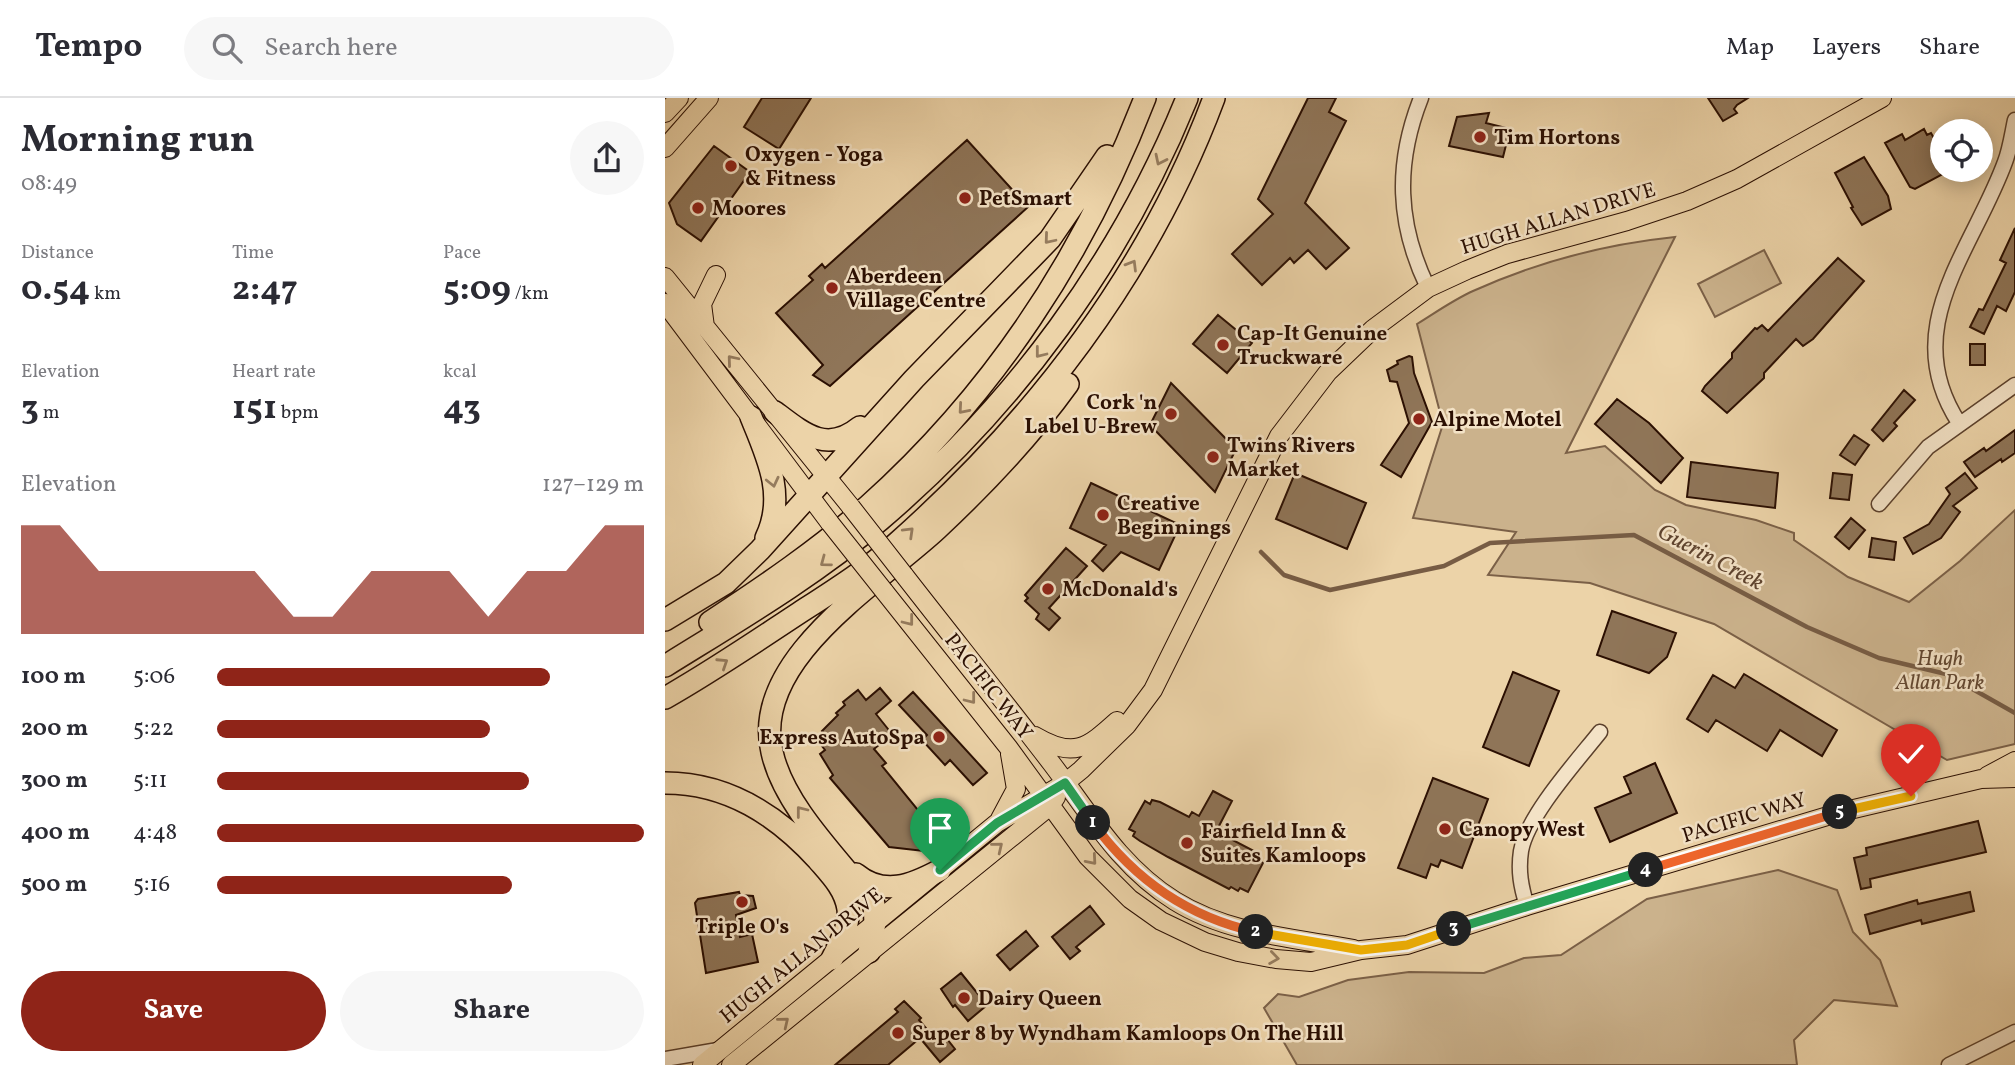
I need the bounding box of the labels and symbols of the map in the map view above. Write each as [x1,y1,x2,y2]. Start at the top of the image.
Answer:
place label: Tim Hortons [1494,124,1620,153]
marker: Tim Hortons [1472,129,1488,145]
place label: Oxygen - Yoga & Fitness [745,141,883,194]
one-way arrow [1154,153,1168,165]
marker: Oxygen - Yoga & Fitness [723,158,739,174]
street label: HUGH ALLAN DRIVE [1457,176,1659,263]
place label: PetSmart [979,185,1072,214]
marker: PetSmart [957,190,973,206]
place label: Moores [712,195,786,224]
marker: Moores [690,200,706,216]
one-way arrow [1045,231,1058,243]
one-way arrow [1124,259,1137,272]
place label: Aberdeen Village Centre [846,263,986,316]
marker: Aberdeen Village Centre [824,280,840,296]
place label: Cap-It Genuine Truckware [1237,320,1387,373]
marker: Cap-It Genuine Truckware [1215,337,1231,353]
one-way arrow [1036,345,1048,358]
one-way arrow [727,355,740,367]
place label: Cork 'n Label U-Brew [1025,389,1157,442]
one-way arrow [959,400,971,413]
marker: Cork 'n Label U-Brew [1163,406,1179,422]
place label: Alpine Motel [1433,406,1562,435]
marker: Alpine Motel [1411,411,1427,427]
place label: Twins Rivers Market [1227,432,1355,485]
marker: Twins Rivers Market [1205,449,1221,465]
one-way arrow [765,475,780,487]
place label: Creative Beginnings [1117,490,1231,543]
marker: Creative Beginnings [1095,507,1111,523]
water label: Guerin Creek [1651,516,1769,599]
one-way arrow [901,527,914,540]
one-way arrow [820,554,832,567]
place label: McDonald's [1062,576,1178,605]
marker: McDonald's [1040,581,1056,597]
one-way arrow [900,614,913,626]
street label: PACIFIC WAY [937,627,1039,746]
park label: Hugh Allan Park [1895,645,1985,698]
one-way arrow [715,658,728,671]
one-way arrow [962,692,975,704]
place label: Express AutoSpa [759,724,925,753]
pin [1881,724,1941,796]
marker: Express AutoSpa [931,729,947,745]
street label: PACIFIC WAY [1679,786,1810,851]
pin: 5 [1823,794,1857,830]
pin [910,798,970,870]
one-way arrow [796,806,809,818]
pin: 1 [1075,806,1111,840]
place label: Canopy West [1459,816,1585,845]
place label: Fairfield Inn & Suites Kamloops [1201,818,1366,871]
marker: Canopy West [1437,821,1453,837]
marker: Fairfield Inn & Suites Kamloops [1179,835,1195,851]
one-way arrow [991,843,1003,856]
one-way arrow [1084,851,1096,864]
pin: 4 [1629,852,1663,888]
street label: HUGH ALLAN DRIVE [714,881,890,1031]
marker: Triple O's [734,894,750,910]
pin: 3 [1437,912,1471,946]
place label: Triple O's [695,913,789,942]
pin: 2 [1239,914,1273,950]
one-way arrow [1269,951,1280,966]
place label: Dairy Queen [978,985,1102,1014]
marker: Dairy Queen [956,990,972,1006]
one-way arrow [776,1018,789,1030]
place label: Super 8 by Wyndham Kamloops On The Hill [912,1020,1344,1049]
marker: Super 8 by Wyndham Kamloops On The Hill [890,1025,906,1041]

